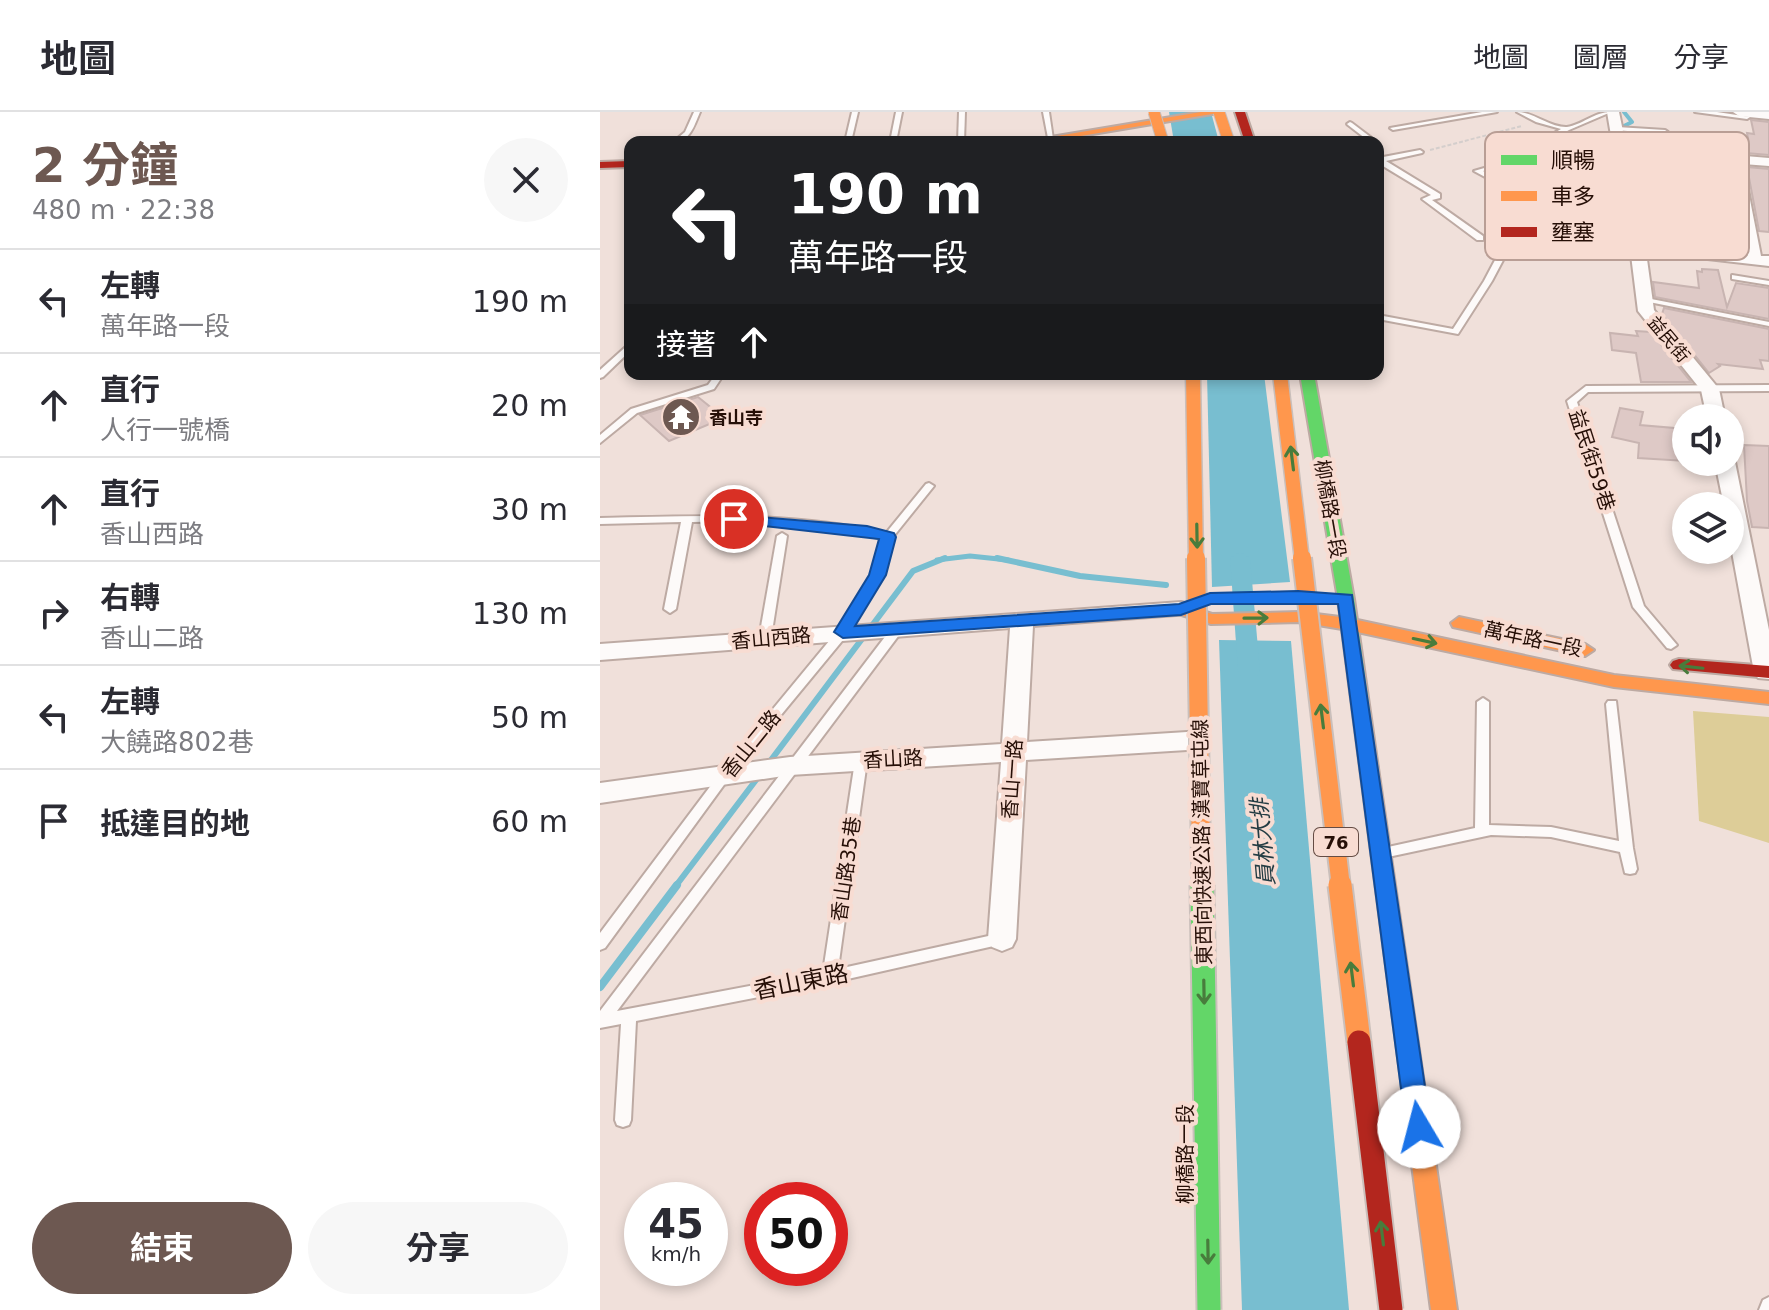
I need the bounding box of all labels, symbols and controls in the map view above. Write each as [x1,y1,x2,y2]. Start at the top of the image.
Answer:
text: 地圖 [40,37,116,81]
text: 地圖 [1473,41,1529,74]
text: 圖層 [1573,41,1629,74]
text: 分享 [1673,41,1729,74]
legend [1485,132,1749,260]
text: 2 分鐘 [32,137,178,193]
button: close [484,138,568,222]
text: 順暢 [1551,148,1595,173]
text: 190 m [788,161,983,226]
icon: left [656,168,760,272]
text: 車多 [1551,184,1595,209]
text: 480 m · 22:38 [32,195,215,225]
text: 壅塞 [1551,220,1595,245]
text: 萬年路一段 [788,237,968,278]
text: 左轉 [100,268,160,303]
icon: left [32,279,76,323]
text: 190 m [472,284,568,319]
text: 萬年路一段 [100,311,230,341]
street label: 益民街 [1644,312,1694,366]
icon: ahead [732,320,776,364]
text: 接著 [656,327,716,362]
text: 直行 [100,372,160,407]
icon: ahead [32,383,76,427]
text: 20 m [491,388,568,423]
temple icon: 香山寺 [660,396,702,438]
map controls [1672,404,1744,564]
button: sound [1672,404,1744,476]
street label: 益民街59巷 [1564,406,1620,514]
place label: 香山寺 [709,407,763,428]
text: 人行一號橋 [100,415,230,445]
one-way arrow [1284,446,1299,471]
street label: 柳橋路一段 [1309,458,1351,560]
text: 直行 [100,476,160,511]
pin [700,485,768,553]
icon: ahead [32,487,76,531]
text: 30 m [491,492,568,527]
button: layers [1672,492,1744,564]
icon: arrive [712,497,756,541]
text: 香山西路 [100,519,204,549]
one-way arrow [1189,522,1205,549]
text: 右轉 [100,580,160,615]
icon: right [32,591,76,635]
text: 130 m [472,596,568,631]
one-way arrow [1242,611,1269,626]
street label: 萬年路一段 [1482,617,1584,661]
text: 香山二路 [100,623,204,653]
street label: 香山西路 [730,623,812,653]
one-way arrow [1411,634,1437,649]
one-way arrow [1678,659,1705,674]
text: 左轉 [100,684,160,719]
icon: left [32,695,76,739]
text: 50 m [491,700,568,735]
one-way arrow [1314,703,1329,730]
street label: 香山二路 [717,705,785,783]
street label: 東西向快速公路 漢寶草屯線 [1188,719,1216,965]
text: 大饒路802巷 [100,727,254,757]
street label: 香山一路 [997,738,1027,820]
street label: 香山路 [862,745,924,773]
water label: 員林大排 [1246,794,1279,887]
icon: arrive [32,799,76,843]
text: 60 m [491,804,568,839]
text: 抵達目的地 [100,806,250,841]
street label: 香山路35巷 [827,815,865,923]
road number: 76 [1314,828,1358,856]
street label: 香山東路 [751,959,851,1005]
one-way arrow [1344,961,1359,988]
one-way arrow [1197,978,1212,1005]
position arrow [1377,1085,1461,1169]
street label: 柳橋路一段 [1173,1104,1197,1204]
speed limit sign: 50 [744,1182,848,1286]
text: 45 [648,1201,704,1247]
button: 結束 [32,1202,292,1294]
button: 分享 [308,1202,568,1294]
one-way arrow [1374,1220,1389,1246]
one-way arrow [1201,1238,1216,1265]
text: km/h [651,1242,701,1266]

